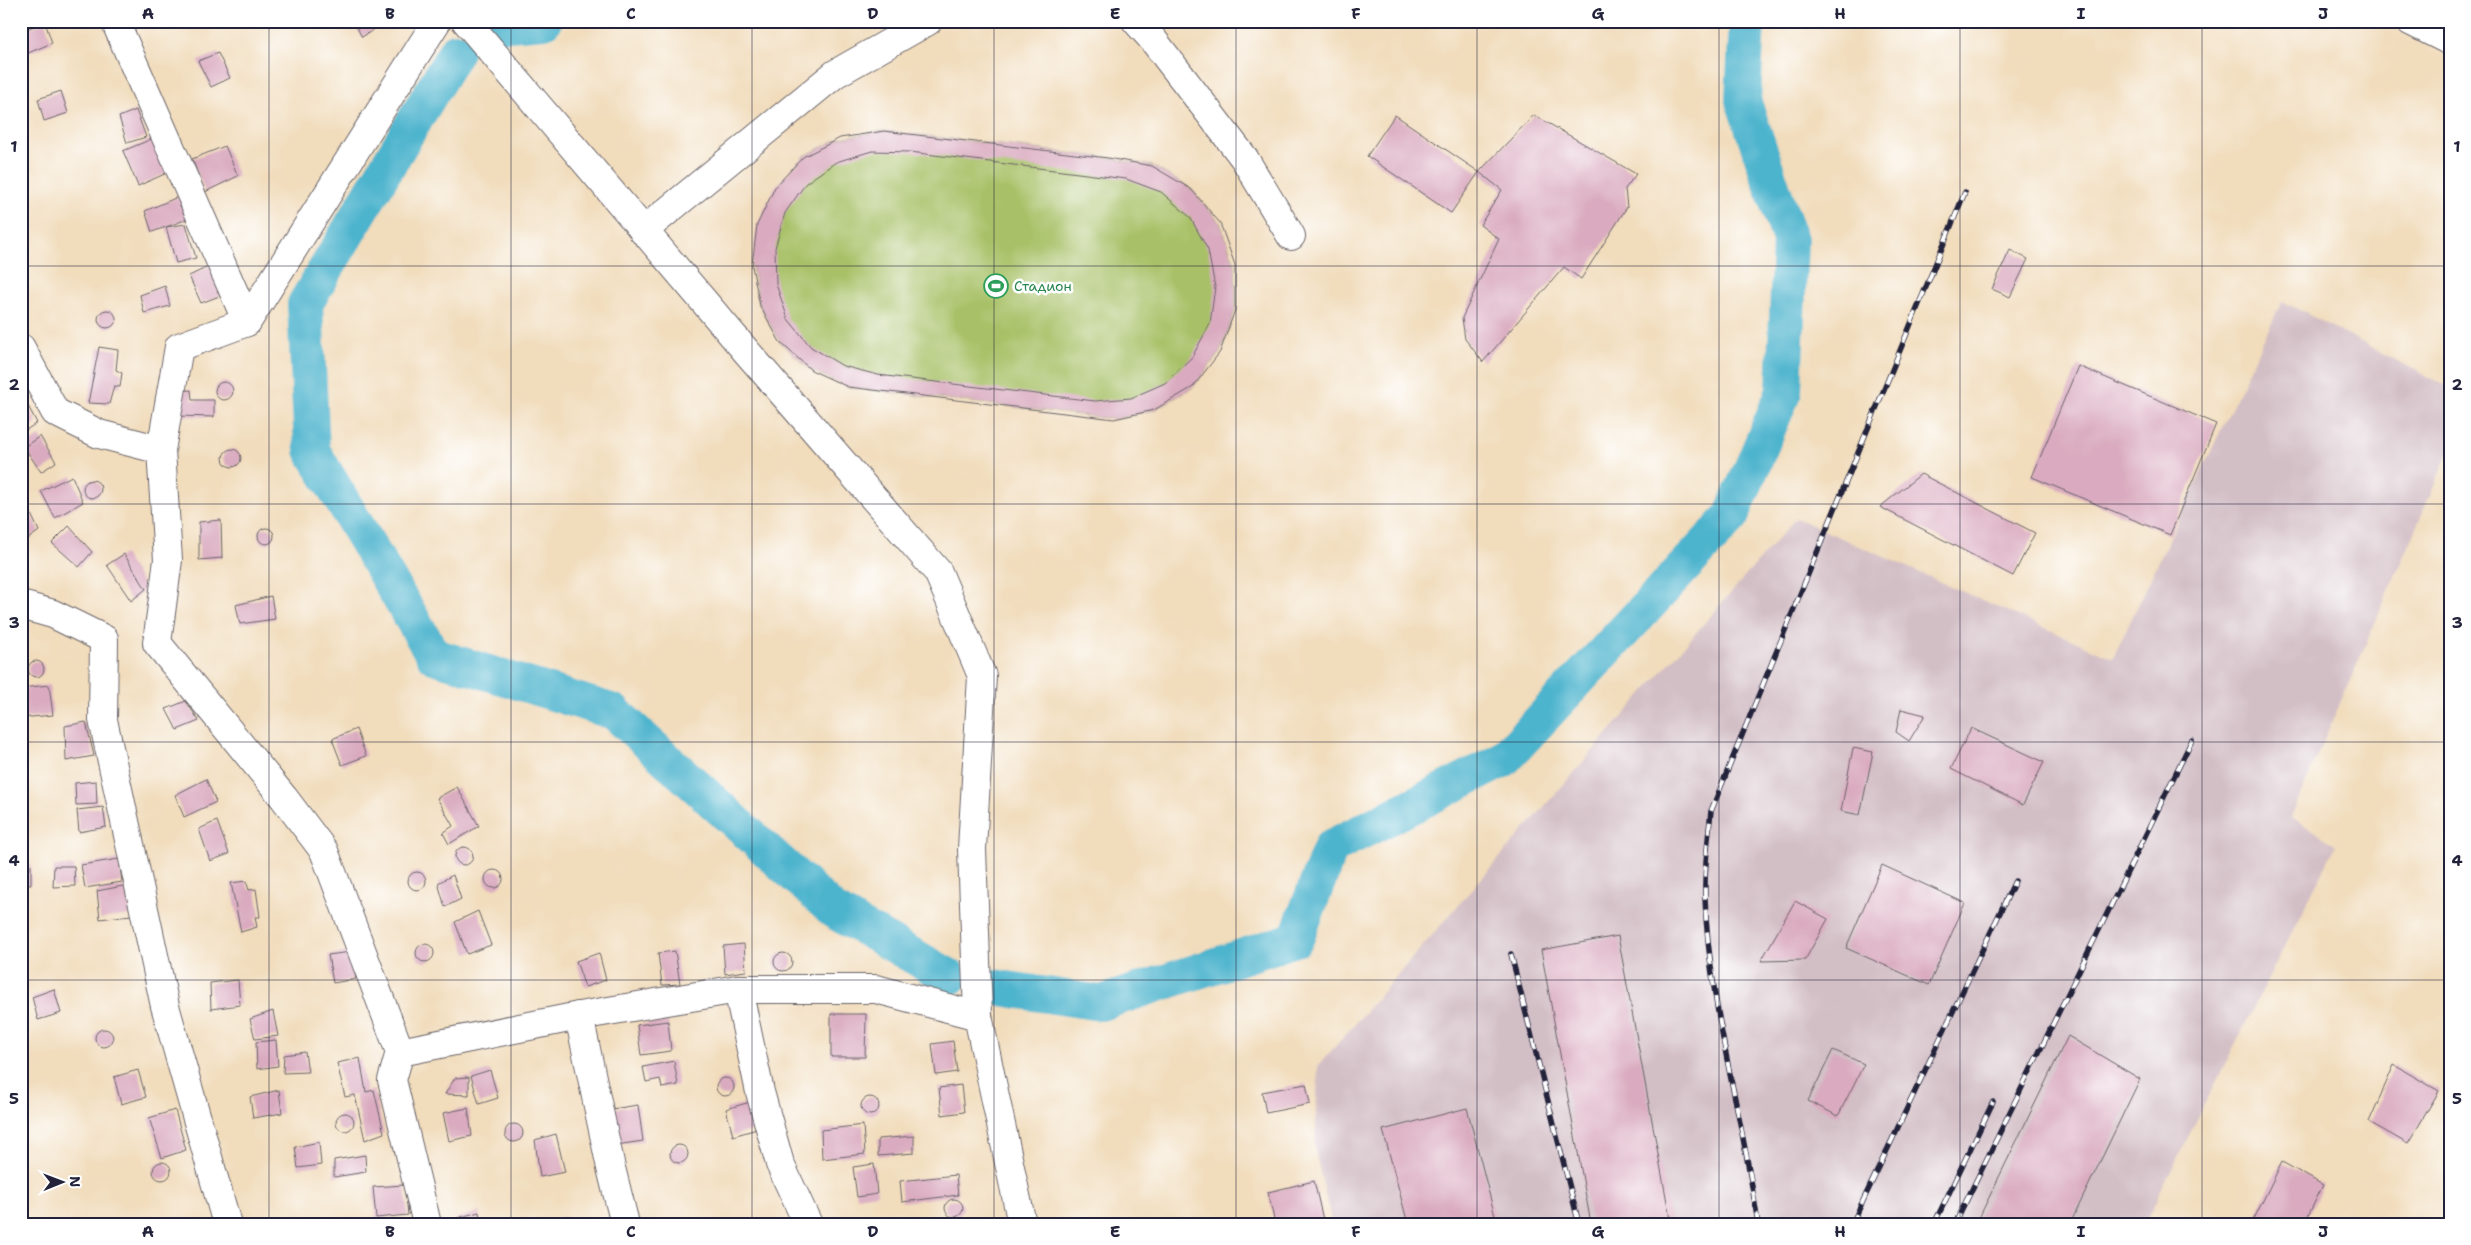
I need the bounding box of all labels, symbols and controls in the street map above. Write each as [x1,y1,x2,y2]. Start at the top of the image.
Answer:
text: A [142,3,154,24]
text: B [385,3,395,24]
text: C [626,3,636,24]
text: D [867,3,879,24]
text: E [1110,3,1120,24]
text: F [1351,3,1361,24]
text: G [1592,3,1605,24]
text: H [1834,3,1846,24]
text: I [2077,3,2086,24]
text: J [2318,3,2328,24]
text: 1 [10,136,18,157]
text: 1 [2453,136,2461,157]
sports icon: Стадион [983,273,1009,299]
place label: Стадион [1014,277,1072,295]
text: 2 [8,374,20,395]
text: 2 [2451,374,2463,395]
text: 3 [8,612,20,633]
text: 3 [2451,612,2463,633]
text: 4 [8,850,20,871]
text: 4 [2451,850,2463,871]
text: 5 [9,1088,19,1109]
text: 5 [2452,1088,2462,1109]
north arrow [38,1158,88,1208]
text: N [66,1176,84,1187]
text: A [142,1221,154,1242]
text: B [385,1221,395,1242]
text: C [626,1221,636,1242]
text: D [867,1221,879,1242]
text: E [1110,1221,1120,1242]
text: F [1351,1221,1361,1242]
text: G [1592,1221,1605,1242]
text: H [1834,1221,1846,1242]
text: I [2077,1221,2086,1242]
text: J [2318,1221,2328,1242]

